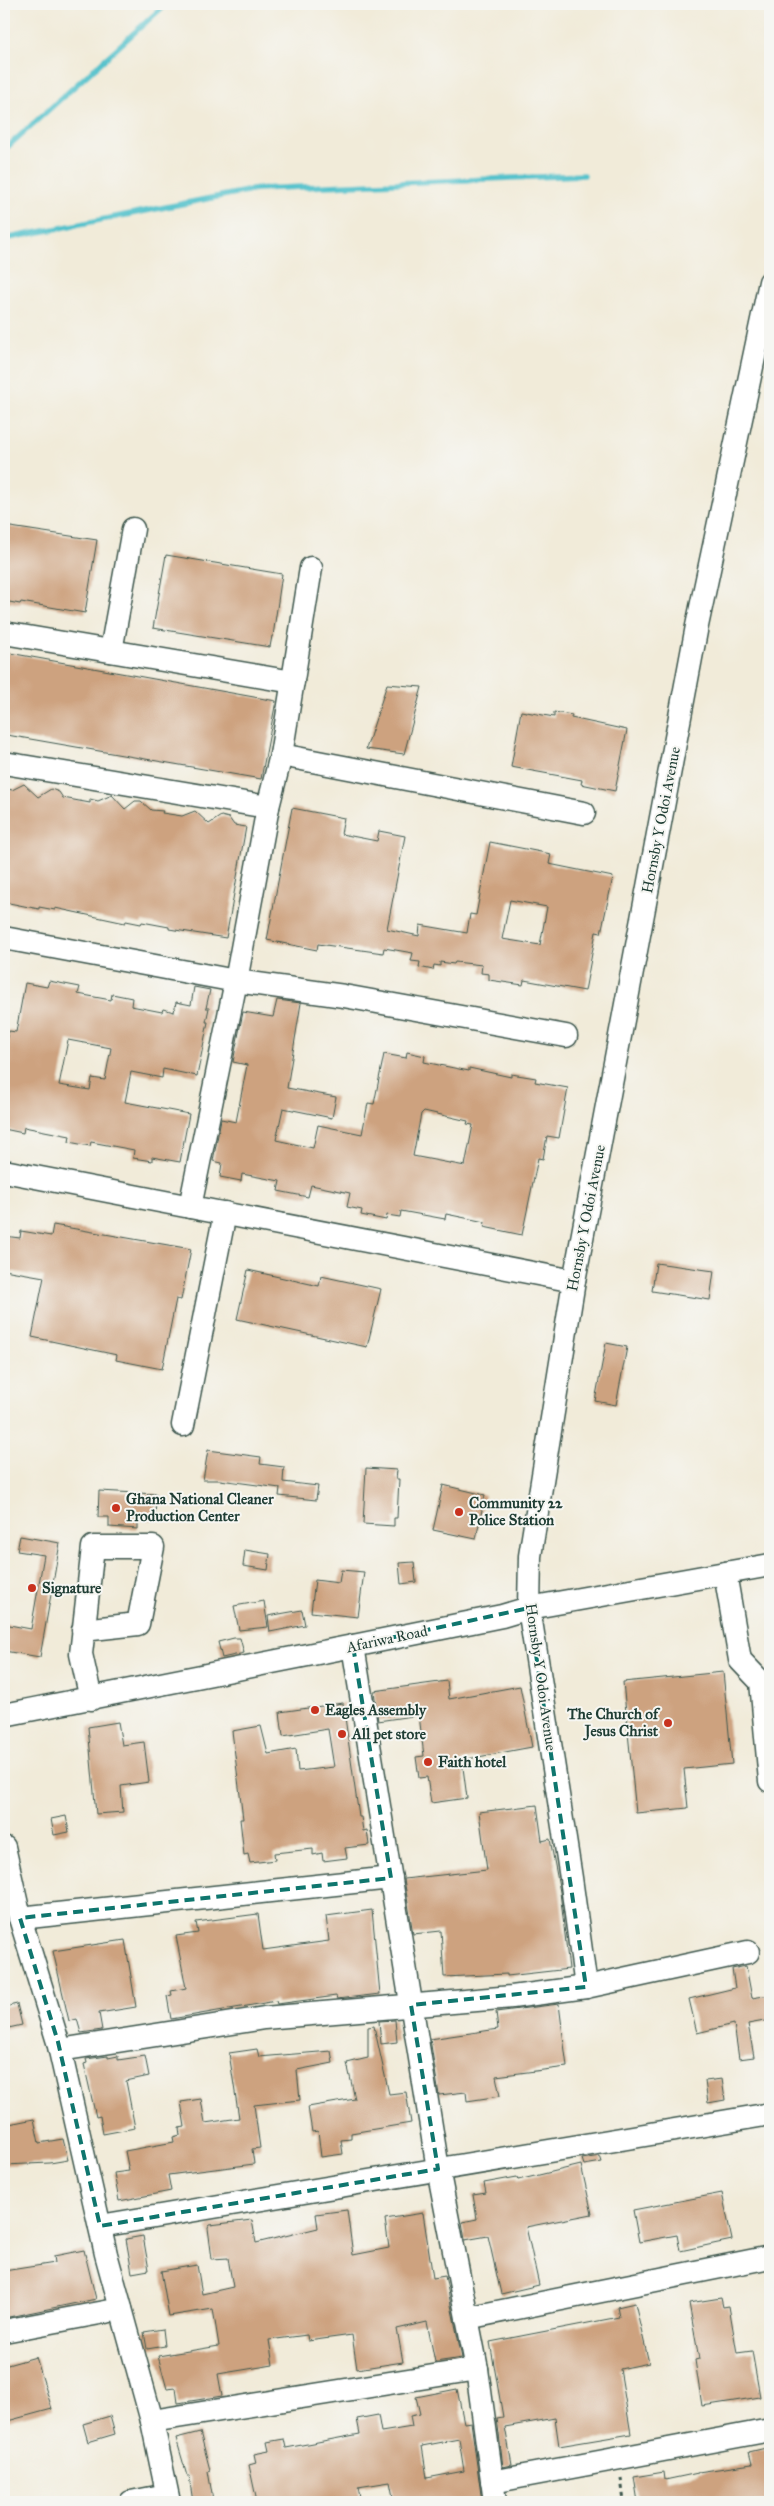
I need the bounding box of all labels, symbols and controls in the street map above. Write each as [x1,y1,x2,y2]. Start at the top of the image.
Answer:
street label: Hornsby Y Odoi Avenue [638,745,684,895]
street label: Hornsby Y Odoi Avenue [563,1143,609,1293]
place label: Ghana National Cleaner Production Center [126,1490,274,1525]
place label: Community 22 Police Station [469,1494,563,1529]
marker: Ghana National Cleaner Production Center [110,1502,122,1514]
marker: Community 22 Police Station [453,1506,465,1518]
place label: Signature [42,1579,102,1598]
marker: Signature [26,1582,38,1594]
street label: Hornsby Y Odoi Avenue [522,1602,560,1752]
street label: Afariwa Road [344,1622,430,1657]
place label: Eagles Assembly [325,1701,427,1720]
marker: Eagles Assembly [309,1704,321,1716]
place label: The Church of Jesus Christ [566,1705,661,1741]
marker: The Church of Jesus Christ [662,1717,674,1729]
place label: All pet store [351,1725,427,1744]
marker: All pet store [336,1728,348,1740]
place label: Faith hotel [438,1753,507,1771]
marker: Faith hotel [422,1756,434,1768]

